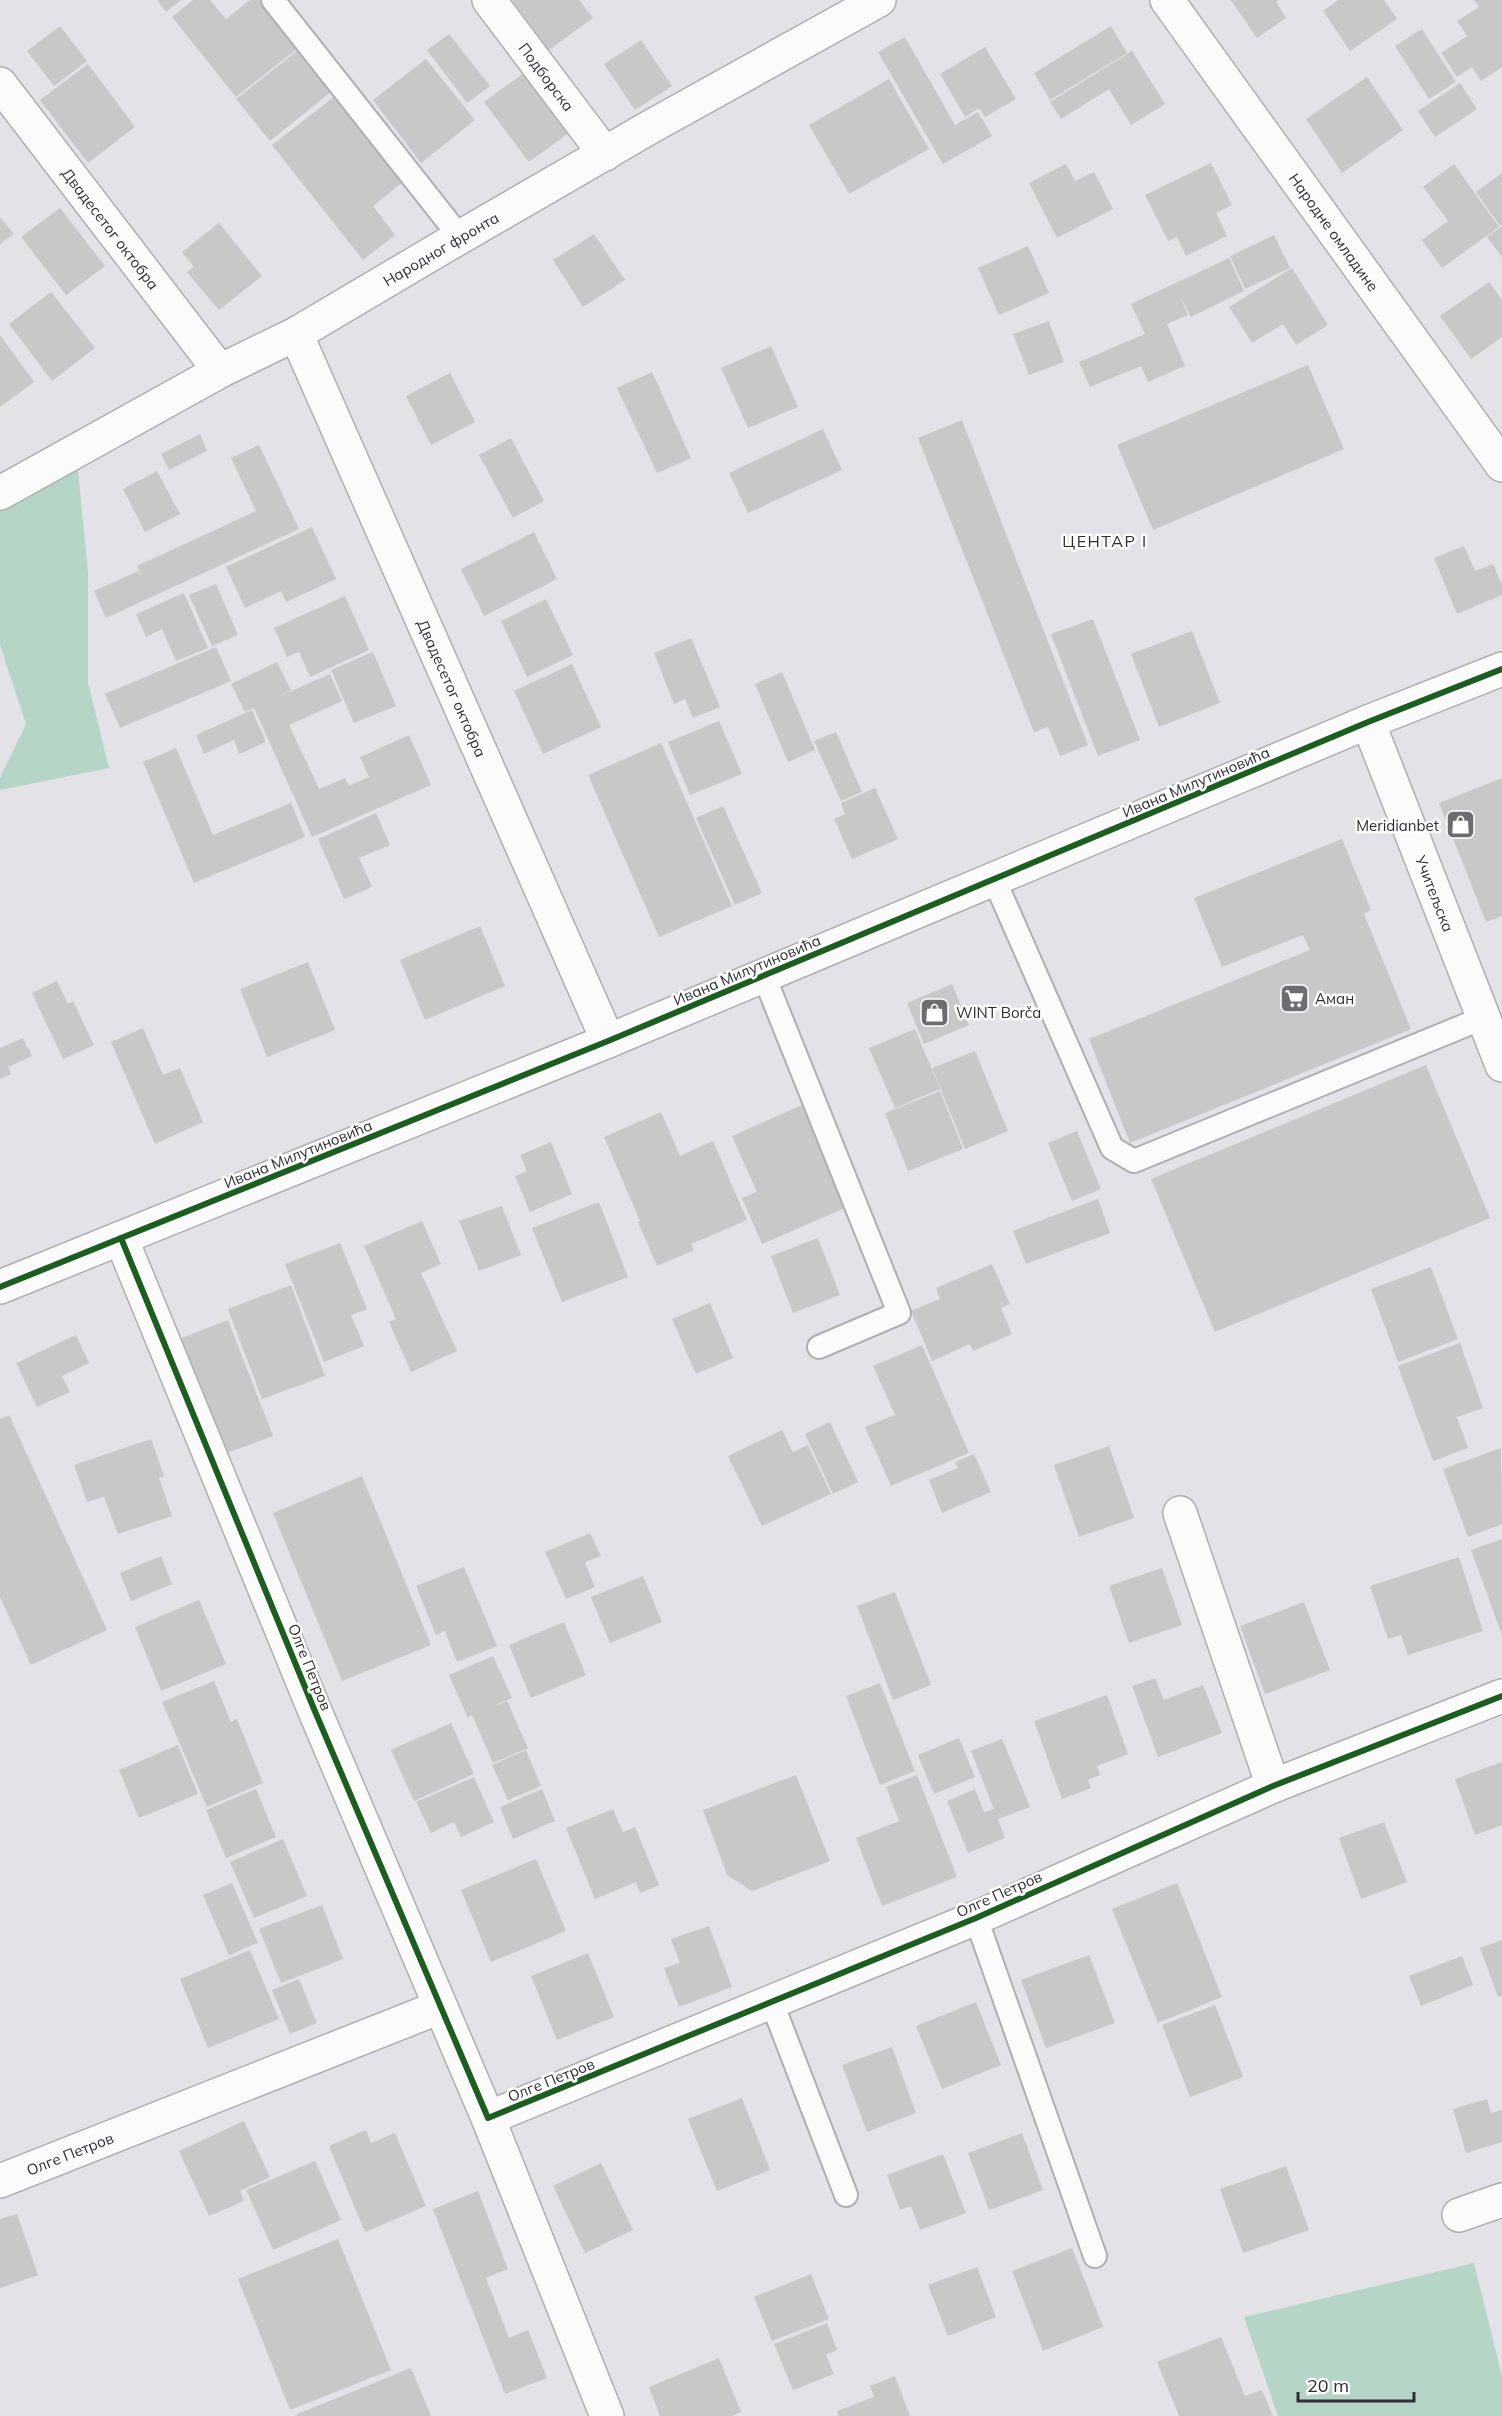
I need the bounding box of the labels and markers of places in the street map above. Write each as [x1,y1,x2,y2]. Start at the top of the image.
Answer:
shop icon: Meridianbet [1444,809,1476,841]
place label: Meridianbet [1356,816,1439,835]
supermarket icon: Аман [1278,982,1310,1014]
place label: Аман [1315,989,1354,1008]
shop icon: WINT Borča [919,996,951,1028]
place label: WINT Borča [956,1003,1041,1022]

